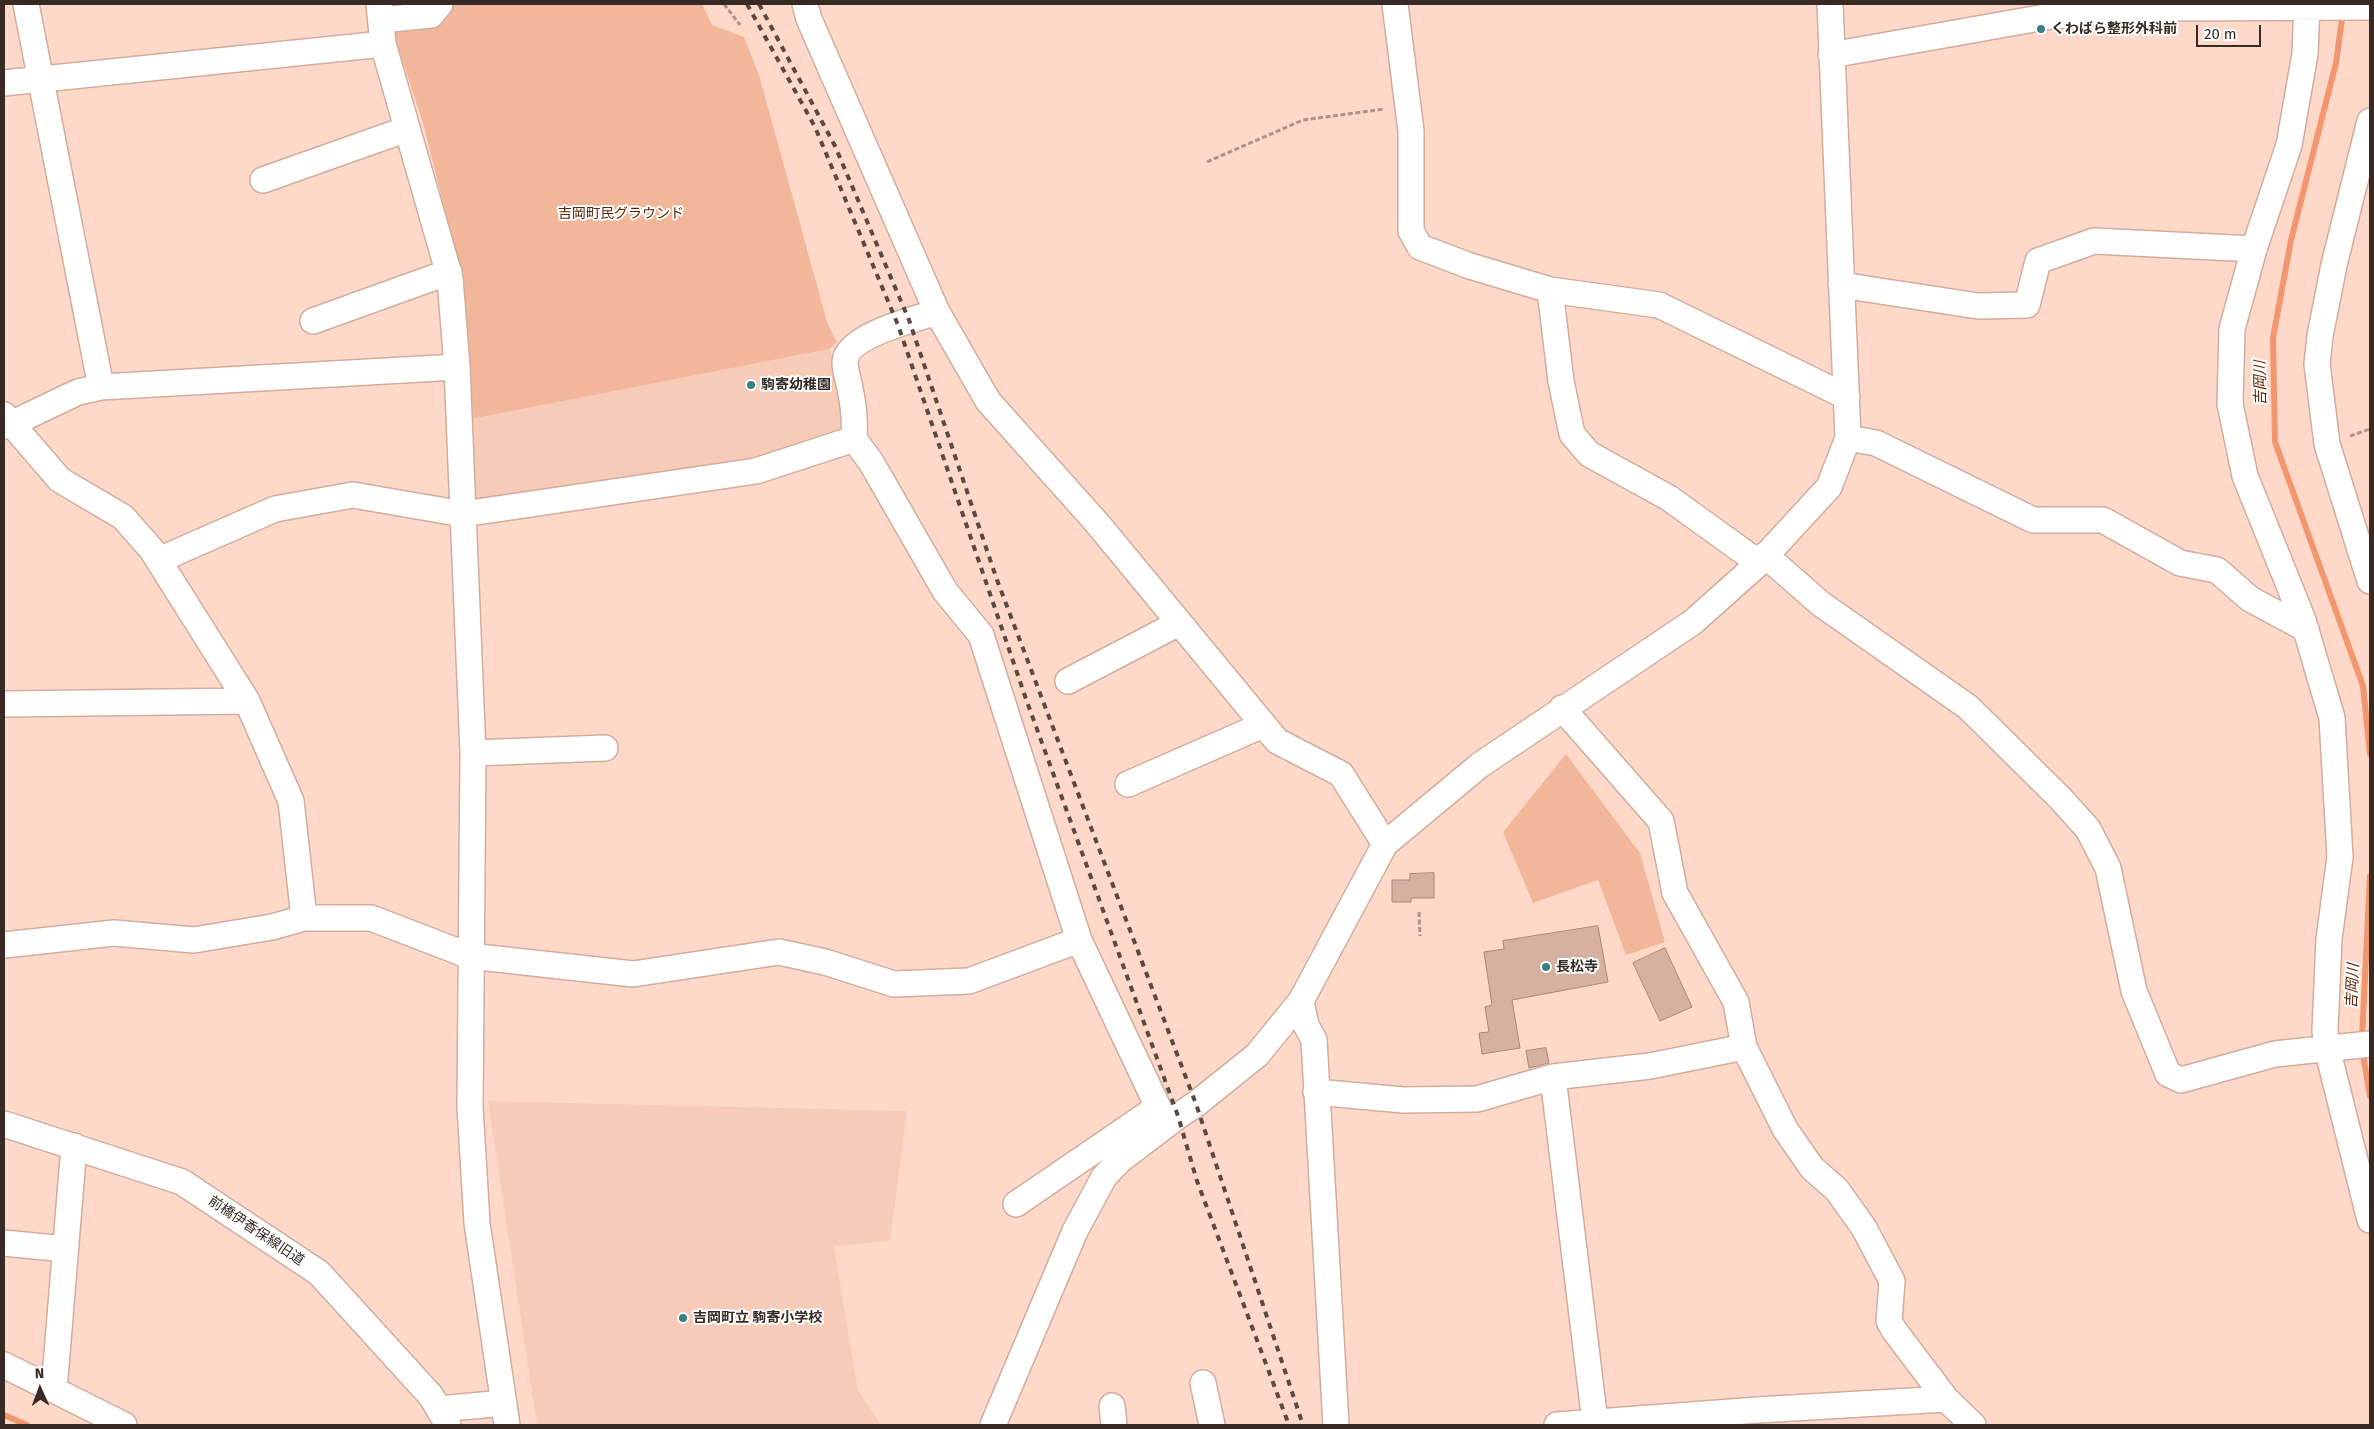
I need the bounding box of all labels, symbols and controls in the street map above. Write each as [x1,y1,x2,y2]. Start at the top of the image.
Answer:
scale bar [2199,15,2264,47]
place label: くわばら整形外科前 [2051,21,2177,37]
marker: くわばら整形外科前 [2035,23,2047,35]
text: 20 m [2204,25,2237,43]
park label: 吉岡町民グラウンド [558,206,684,222]
water label: 吉岡川 [2252,360,2270,406]
place label: 駒寄幼稚園 [761,377,831,393]
marker: 駒寄幼稚園 [745,379,757,391]
place label: 長松寺 [1556,959,1598,975]
marker: 長松寺 [1540,961,1552,973]
water label: 吉岡川 [2343,963,2363,1009]
street label: 前橋伊香保線旧道 [205,1193,307,1269]
place label: 吉岡町立 駒寄小学校 [693,1310,822,1326]
marker: 吉岡町立 駒寄小学校 [677,1312,689,1324]
north arrow [15,1364,65,1414]
text: N [35,1365,44,1382]

